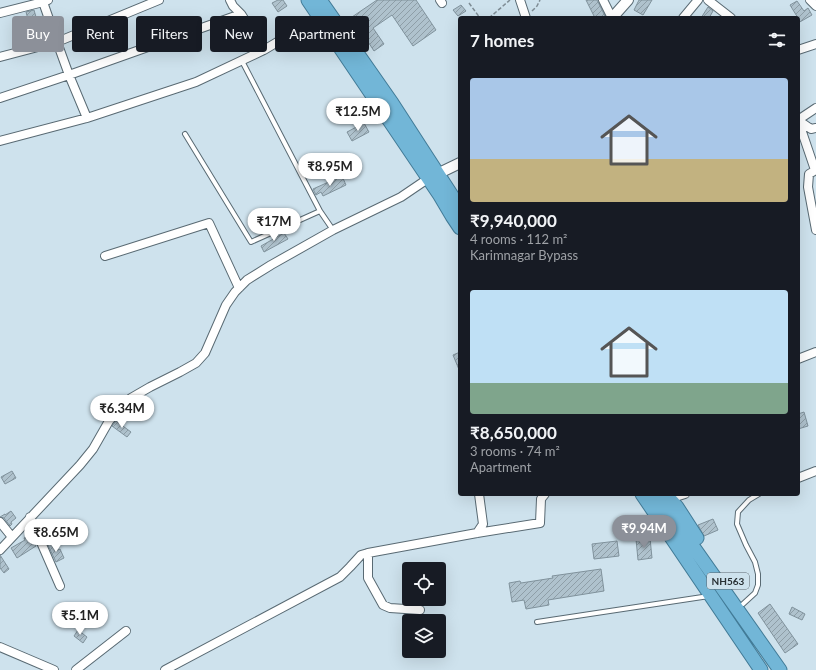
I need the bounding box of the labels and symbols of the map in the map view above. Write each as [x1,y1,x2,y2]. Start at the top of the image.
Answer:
pin: ₹12.5M [325,98,391,132]
pin: ₹8.95M [297,153,363,187]
pin: ₹17M [250,208,298,242]
pin: ₹6.34M [89,395,155,429]
pin: ₹9.94M [611,515,677,549]
pin: ₹8.65M [23,519,89,553]
road number: NH563 [707,573,749,589]
pin: ₹5.1M [52,602,108,636]

